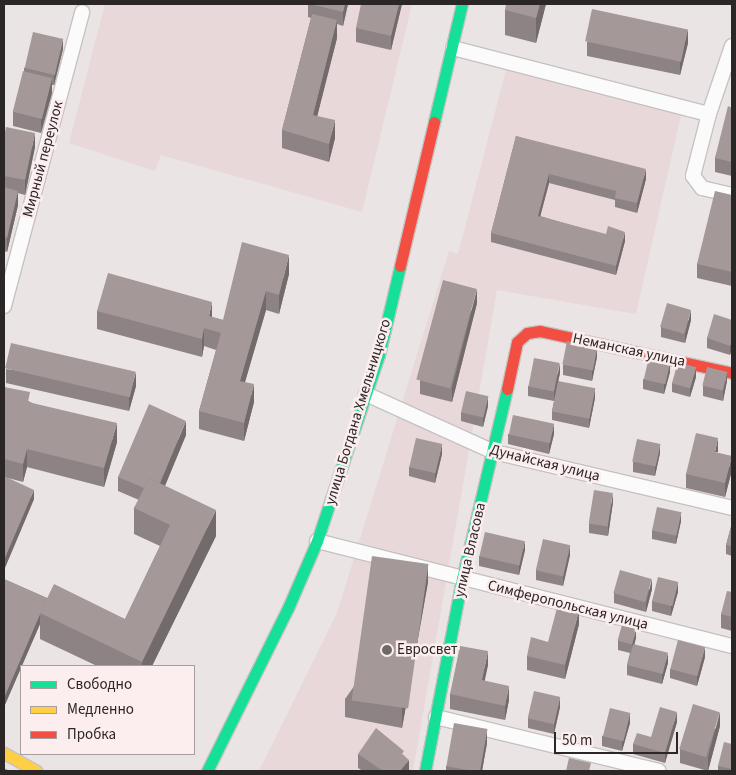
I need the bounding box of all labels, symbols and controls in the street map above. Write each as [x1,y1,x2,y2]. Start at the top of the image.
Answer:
street label: Мирный переулок [19,99,67,219]
street label: улица Богдана Хмельницкого [321,317,395,507]
street label: Неманская улица [571,329,687,371]
street label: Дунайская улица [488,441,602,485]
street label: улица Власова [450,501,490,599]
street label: Симферопольская улица [486,576,650,634]
place label: Евросвет [397,641,458,659]
marker: Евросвет [381,644,393,656]
legend [20,665,195,755]
text: Свободно [67,674,132,695]
text: Медленно [67,699,134,720]
scale bar [556,722,680,754]
text: Пробка [67,724,116,745]
text: 50 m [562,730,592,751]

